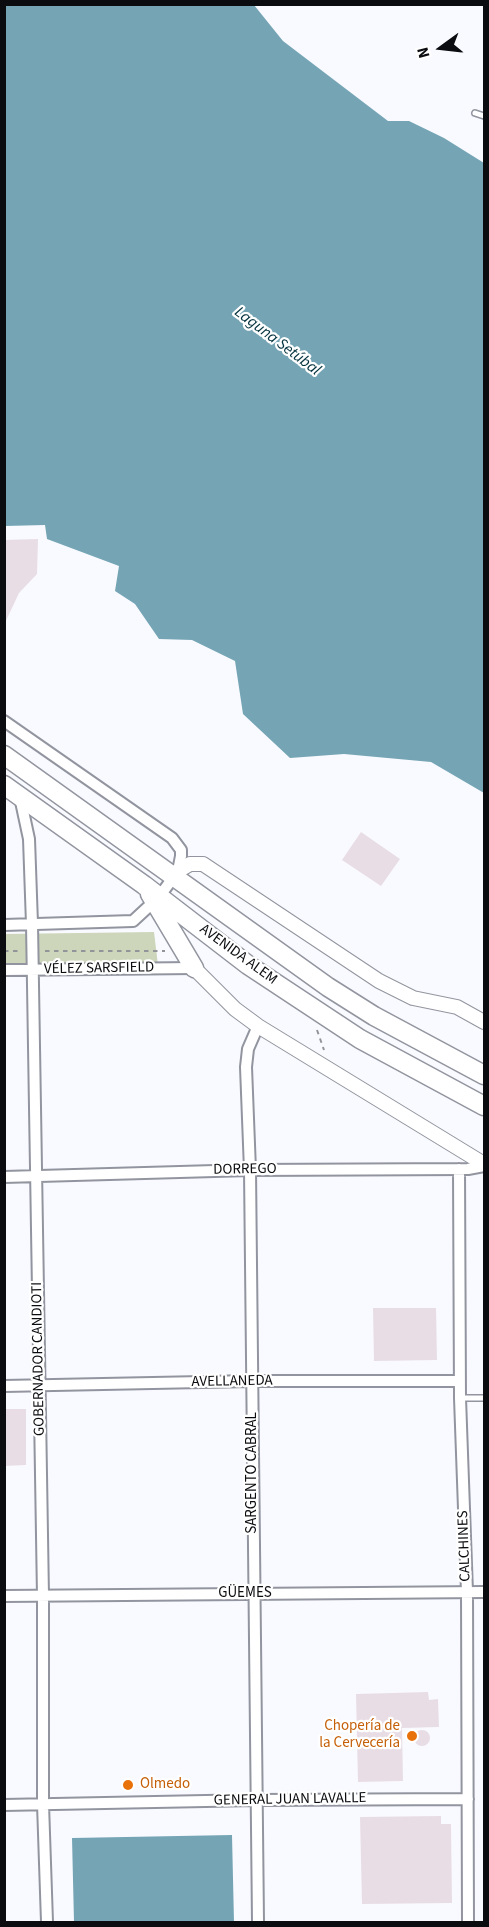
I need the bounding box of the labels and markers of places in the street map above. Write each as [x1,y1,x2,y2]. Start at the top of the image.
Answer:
place label: Chopería de la Cervecería [319,1718,400,1753]
marker: Chopería de la Cervecería [405,1729,419,1743]
place label: Olmedo [140,1776,190,1794]
marker: Olmedo [121,1778,135,1792]

